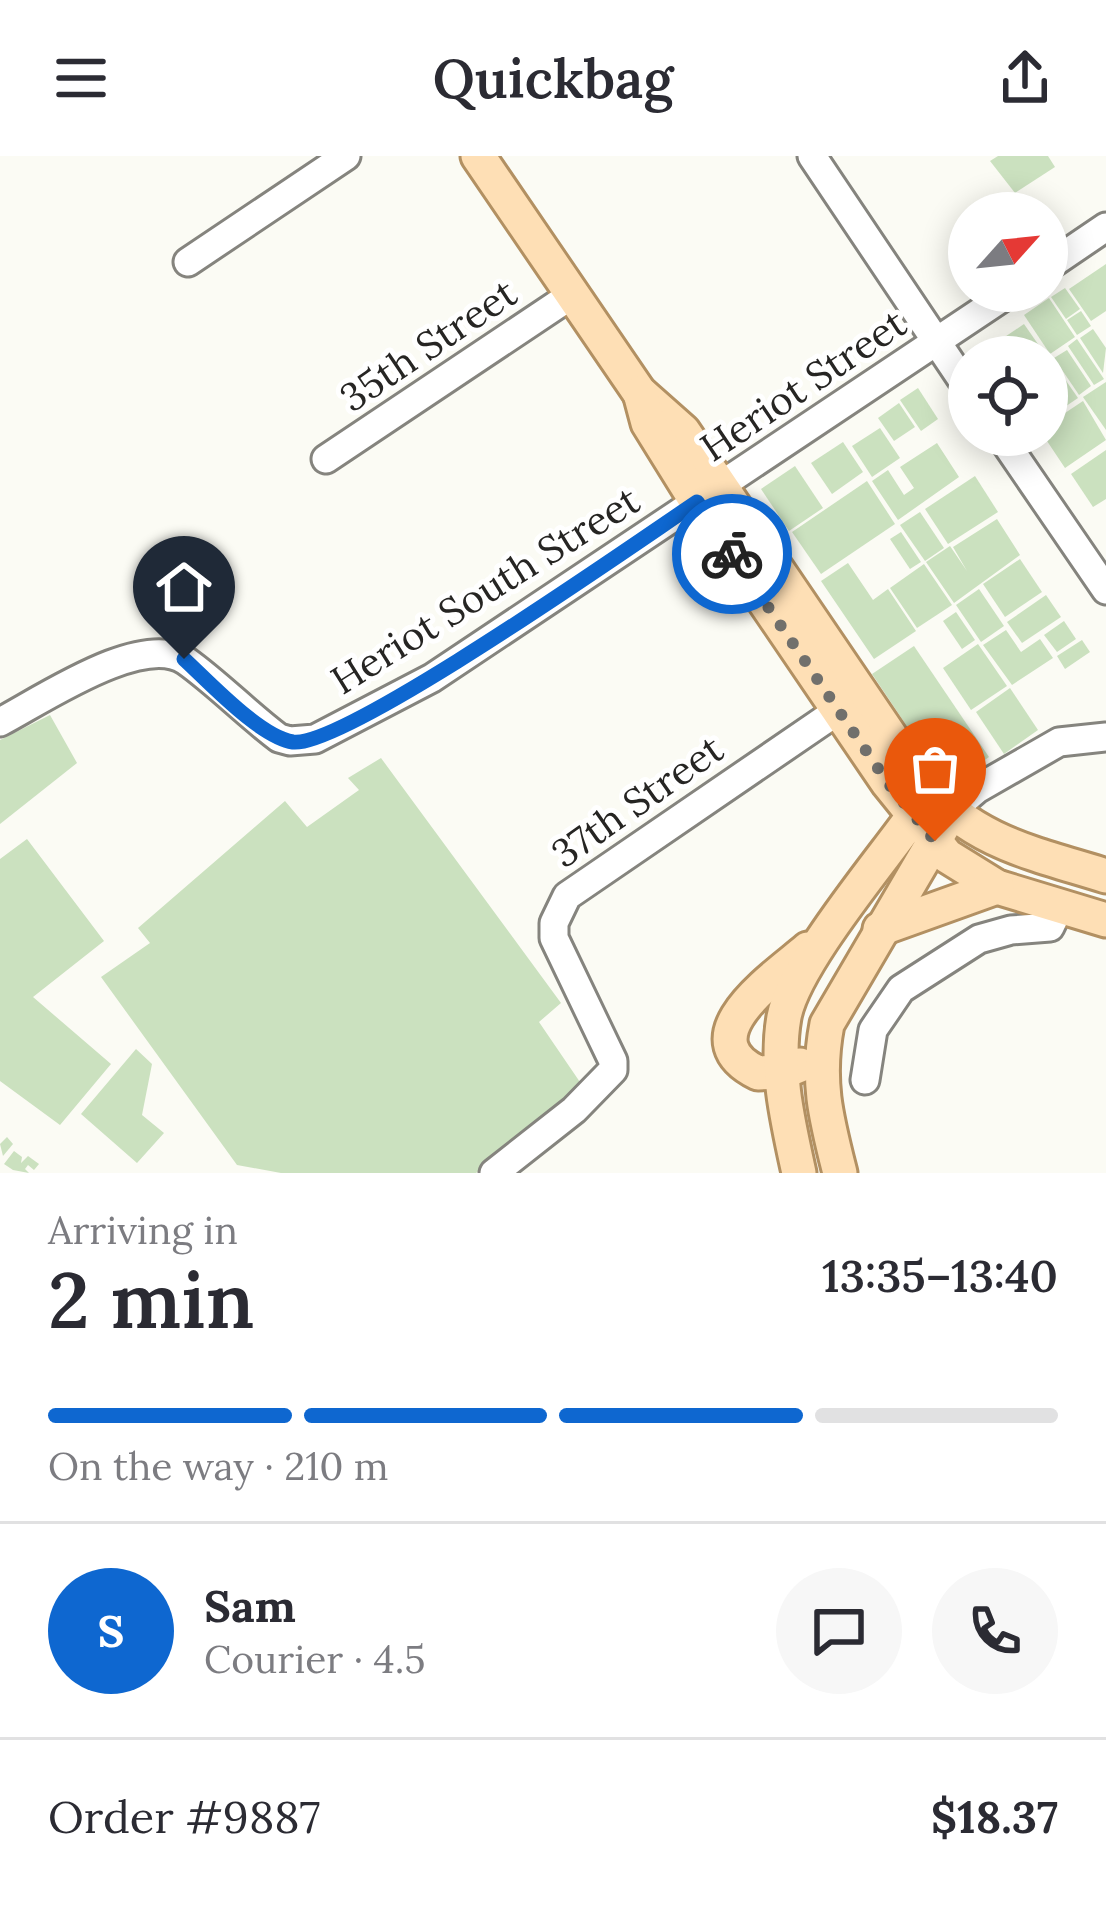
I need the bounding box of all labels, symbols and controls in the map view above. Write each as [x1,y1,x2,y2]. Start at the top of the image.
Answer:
text: Quickbag [433,44,673,113]
icon: menu [48,45,114,111]
icon: share [992,45,1058,111]
north arrow [948,192,1068,312]
map controls [948,192,1068,456]
street label: 35th Street [330,268,526,422]
street label: Heriot Street [691,298,915,472]
button: locate [948,336,1068,456]
street label: Heriot South Street [322,475,648,705]
courier [672,494,792,614]
icon: bike [699,521,765,587]
pin [133,536,235,659]
icon: home [151,554,217,620]
pin [884,718,986,841]
street label: 37th Street [542,724,732,878]
icon: bag [902,736,968,802]
text: Arriving in [48,1205,238,1255]
text: 13:35–13:40 [822,1247,1058,1304]
text: 2 min [48,1250,255,1349]
text: On the way · 210 m [48,1441,389,1491]
button: chat [776,1568,902,1694]
button: phone [932,1568,1058,1694]
text: Sam [204,1577,296,1634]
text: S [98,1602,124,1659]
text: Courier · 4.5 [204,1634,425,1684]
text: Order #9887 [48,1788,320,1845]
text: $18.37 [931,1788,1058,1845]

